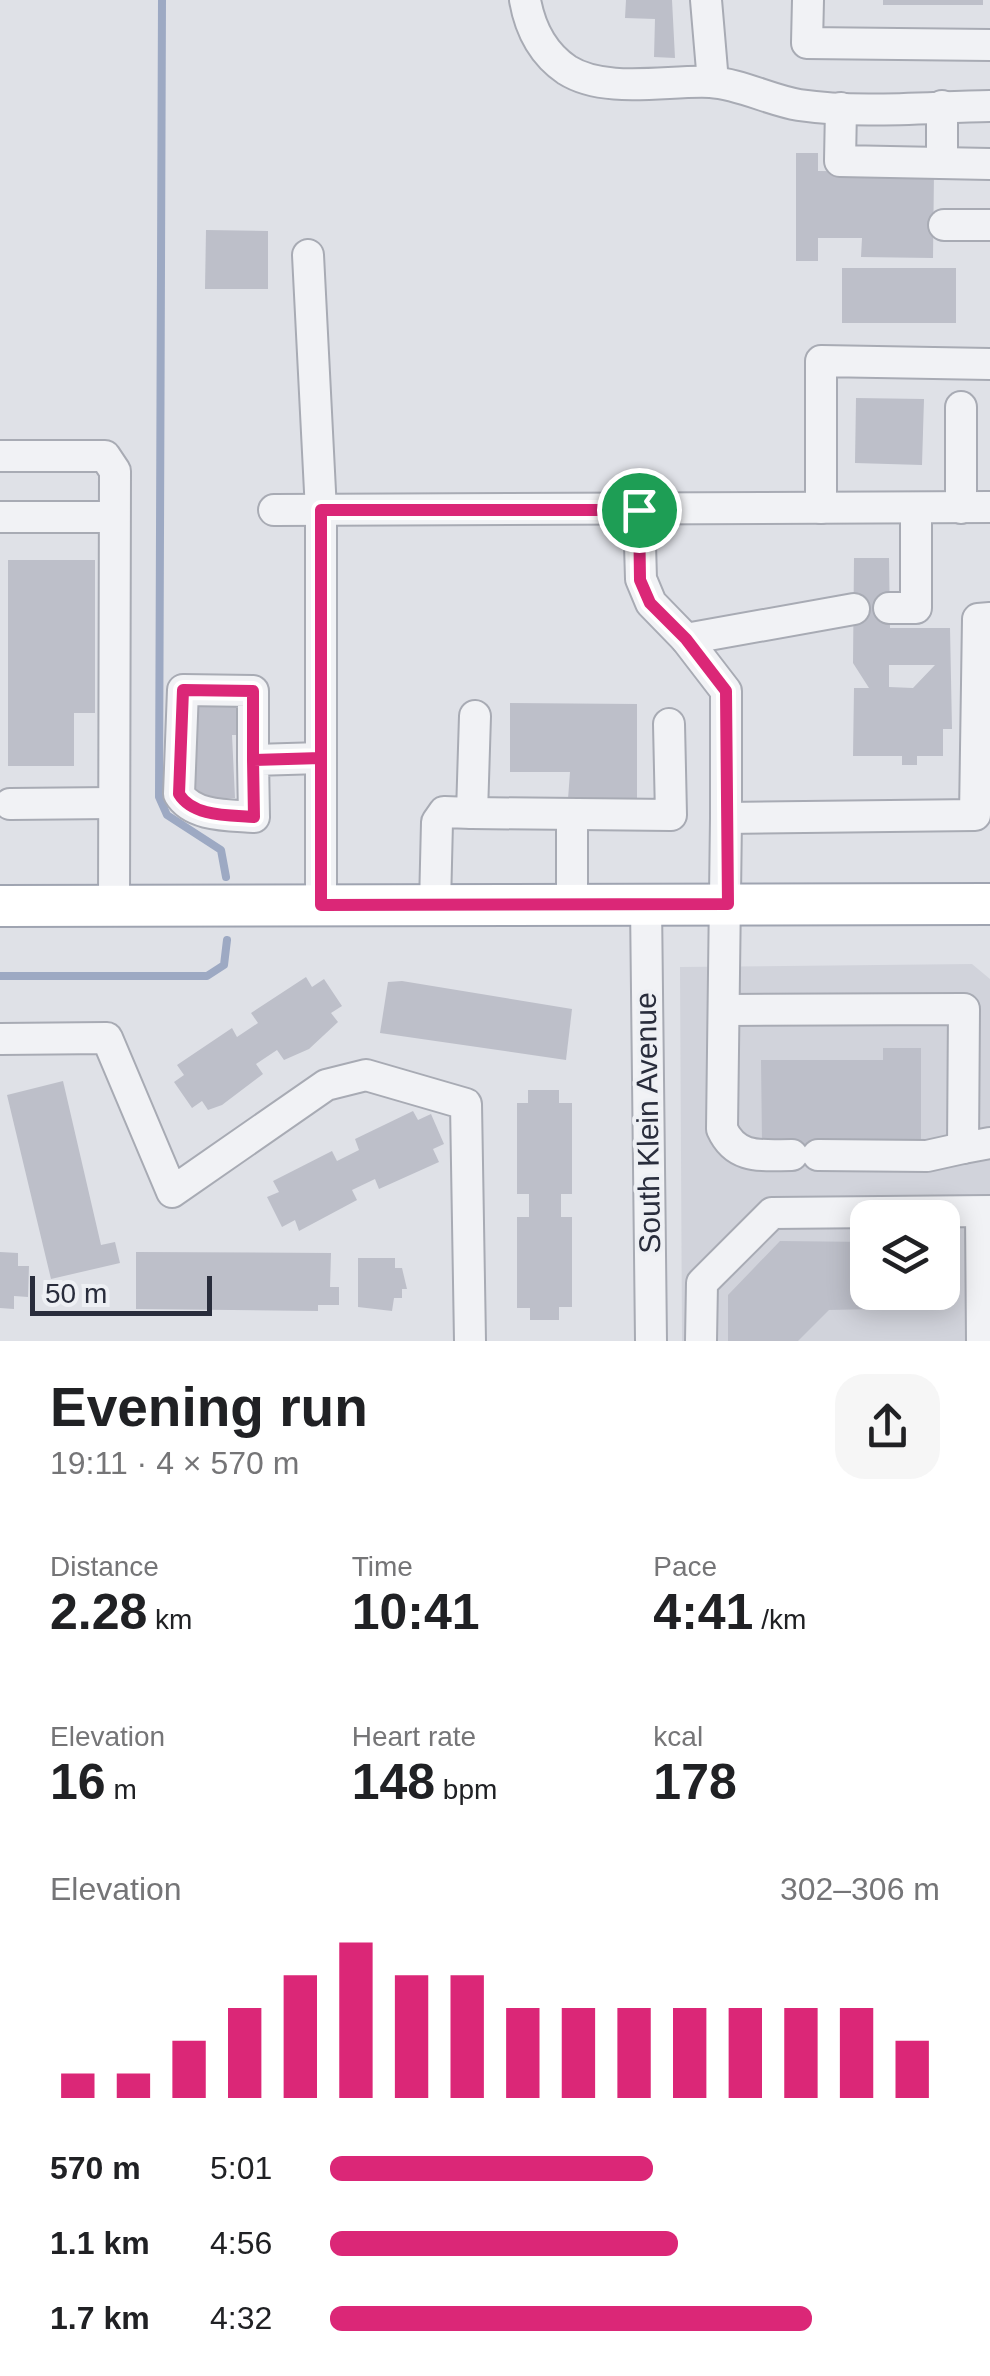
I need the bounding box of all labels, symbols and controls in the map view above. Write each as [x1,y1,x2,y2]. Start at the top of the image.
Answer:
pin [597,468,682,553]
icon: arrive [612,483,667,538]
street label: South Klein Avenue [629,992,666,1254]
map controls [850,1200,960,1310]
button: layers [850,1200,960,1310]
scale bar [30,1271,212,1316]
text: 50 m [45,1278,107,1309]
button: share [835,1374,940,1479]
text: Evening run [50,1376,368,1438]
text: 19:11 · 4 × 570 m [50,1445,299,1481]
text: Distance [50,1551,159,1582]
text: Time [352,1551,413,1582]
text: Pace [653,1551,717,1582]
text: 2.28 [50,1584,147,1640]
text: 10:41 [352,1584,480,1640]
text: 4:41 [653,1584,753,1640]
text: km [147,1604,192,1635]
text: /km [753,1604,806,1635]
text: Elevation [50,1721,165,1752]
text: Heart rate [352,1721,476,1752]
text: kcal [653,1721,703,1752]
text: 16 [50,1754,106,1810]
text: 148 [352,1754,435,1810]
text: 178 [653,1754,737,1810]
text: m [106,1774,137,1805]
text: bpm [435,1774,497,1805]
text: Elevation [50,1871,182,1907]
text: 302–306 m [780,1871,940,1907]
text: 570 m [50,2150,141,2186]
text: 5:01 [210,2150,272,2186]
text: 1.1 km [50,2225,150,2261]
text: 4:56 [210,2225,272,2261]
text: 1.7 km [50,2300,150,2336]
text: 4:32 [210,2300,272,2336]

